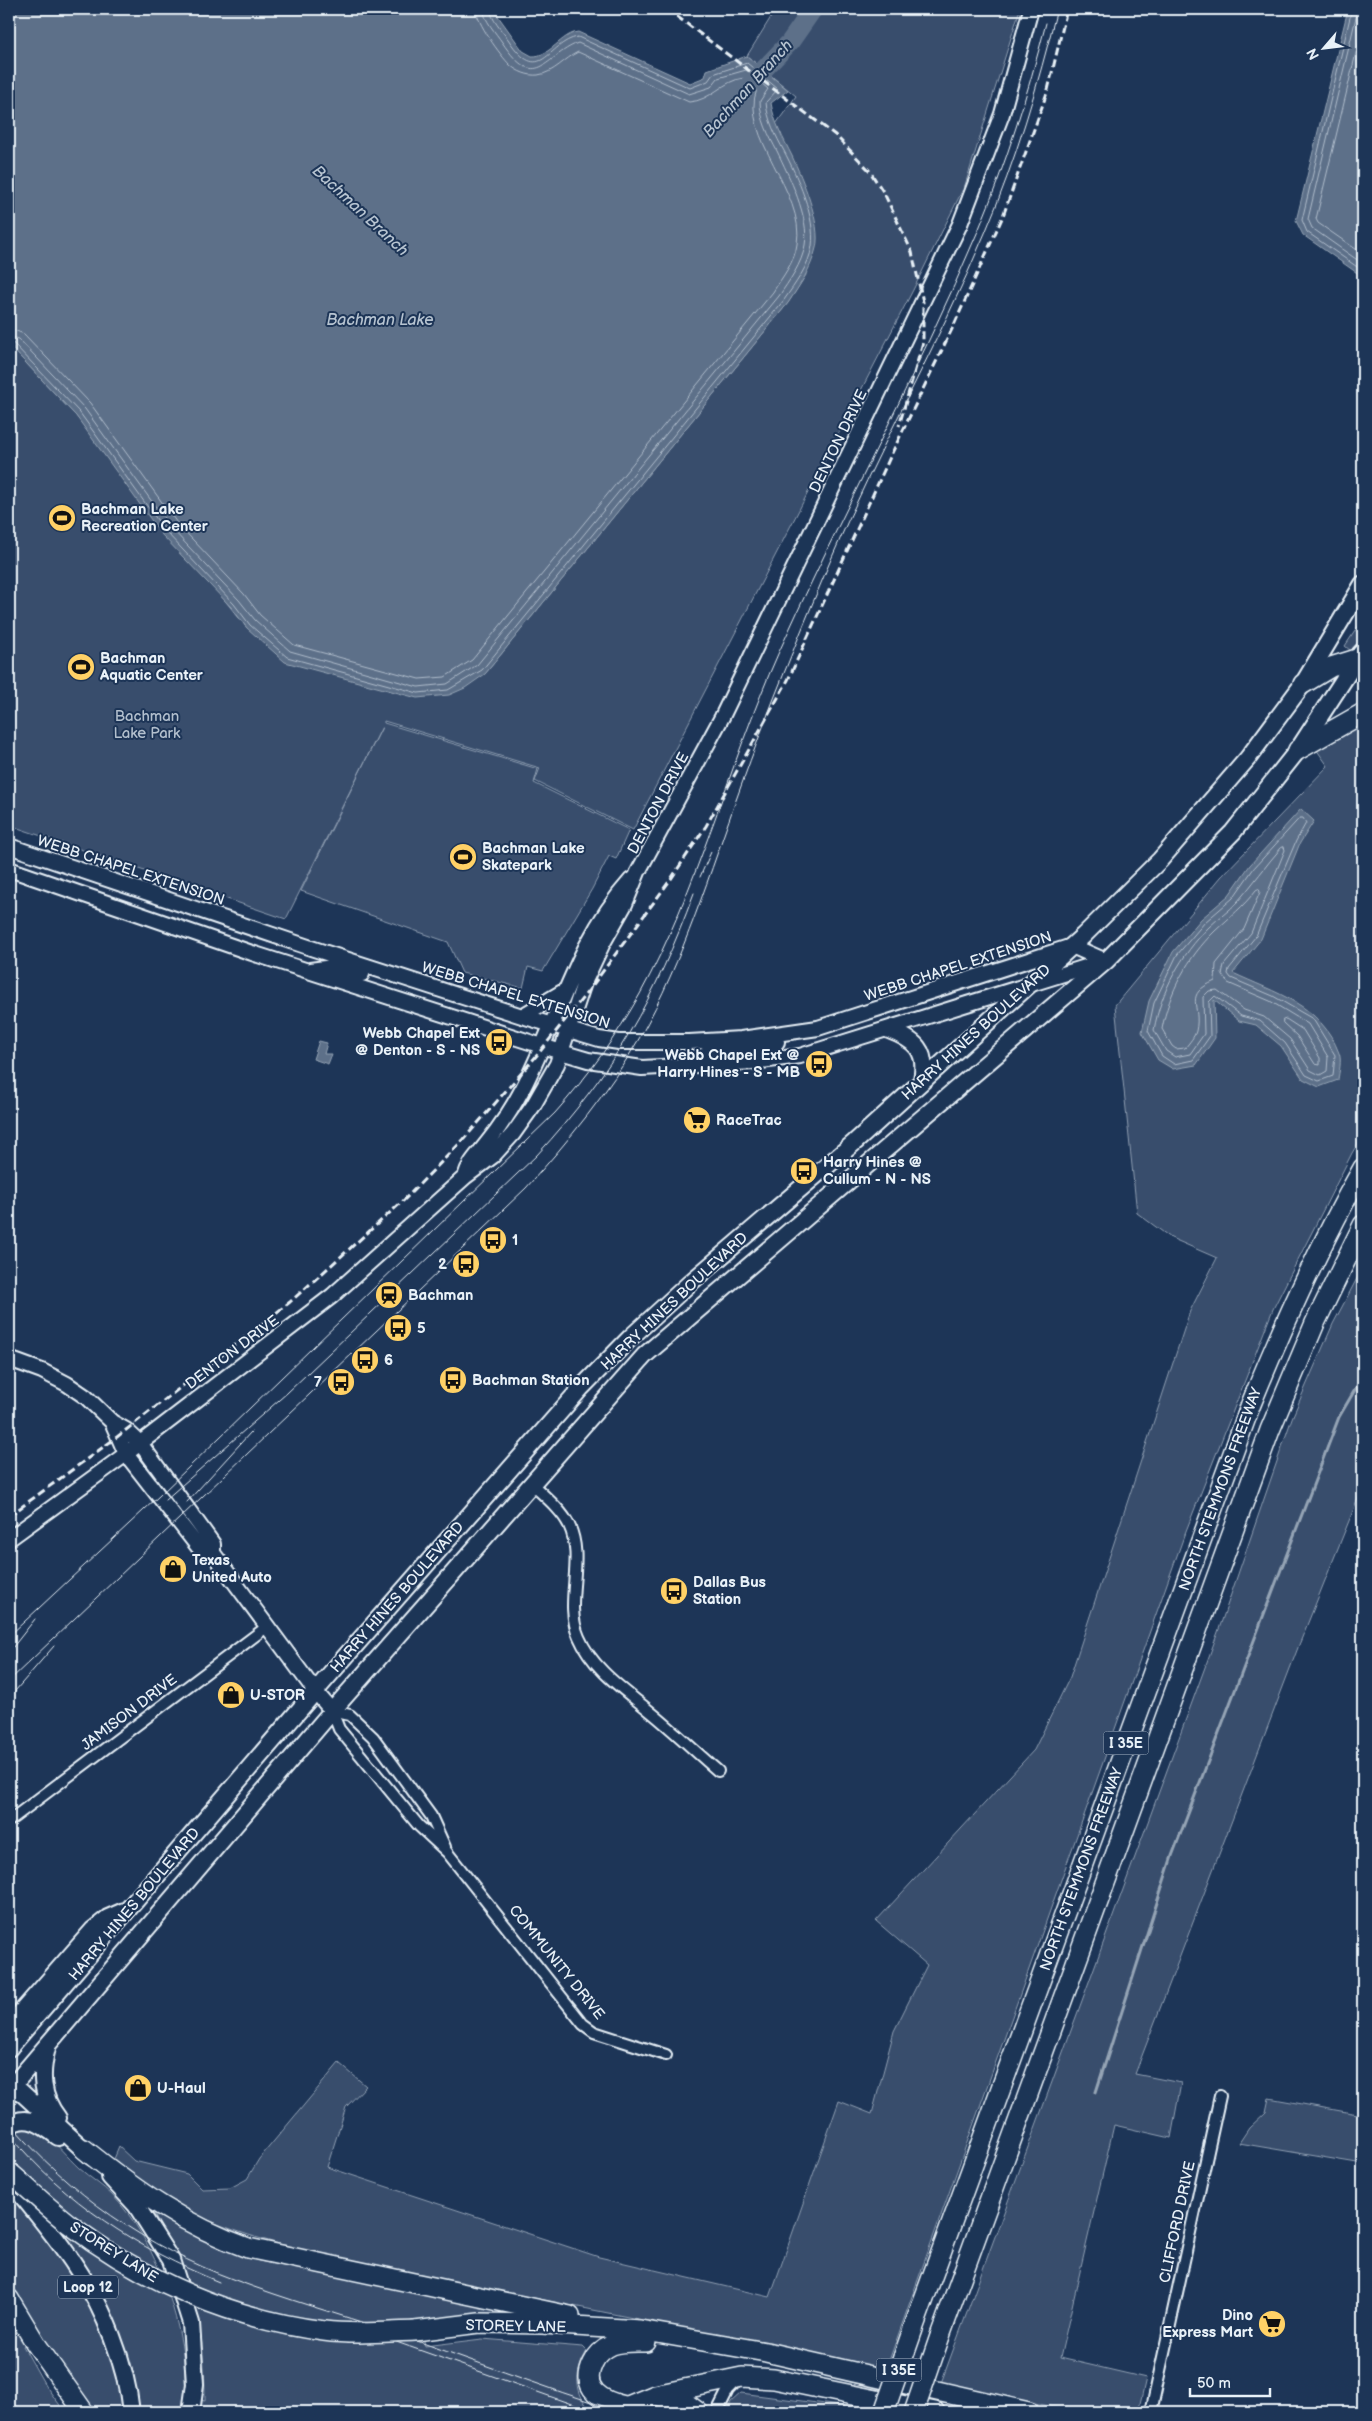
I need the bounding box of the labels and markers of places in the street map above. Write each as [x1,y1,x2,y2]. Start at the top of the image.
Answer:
place label: Bachman Lake Recreation Center [81,500,209,536]
sports icon: Bachman Lake Recreation Center [47,503,77,533]
place label: Bachman Aquatic Center [99,649,204,685]
sports icon: Bachman Aquatic Center [66,652,96,682]
place label: Bachman Lake Skatepark [482,839,585,875]
sports icon: Bachman Lake Skatepark [448,842,478,872]
place label: Webb Chapel Ext @ Denton - S - NS [355,1024,480,1060]
bus stop icon: Webb Chapel Ext @ Denton - S - NS [484,1027,514,1057]
place label: Webb Chapel Ext @ Harry Hines - S - MB [657,1046,800,1082]
bus stop icon: Webb Chapel Ext @ Harry Hines - S - MB [804,1049,834,1079]
supermarket icon: RaceTrac [682,1105,712,1135]
place label: RaceTrac [716,1111,782,1130]
place label: Harry Hines @ Cullum - N - NS [823,1153,931,1189]
bus stop icon: Harry Hines @ Cullum - N - NS [789,1156,819,1186]
bus stop icon: 1 [478,1225,508,1255]
place label: 1 [512,1231,518,1250]
bus stop icon: 2 [451,1249,481,1279]
place label: 2 [438,1255,447,1274]
station icon: Bachman [374,1280,404,1310]
place label: Bachman [408,1286,473,1305]
bus stop icon: 5 [383,1313,413,1343]
place label: 5 [417,1319,426,1338]
bus stop icon: 6 [350,1345,380,1375]
place label: 6 [384,1351,393,1370]
bus stop icon: Bachman Station [438,1365,468,1395]
bus stop icon: 7 [326,1367,356,1397]
place label: Bachman Station [472,1371,590,1390]
place label: 7 [314,1373,322,1392]
place label: Texas United Auto [192,1551,272,1587]
shop icon: Texas United Auto [158,1554,188,1584]
place label: Dallas Bus Station [693,1573,766,1609]
bus stop icon: Dallas Bus Station [659,1576,689,1606]
shop icon: U-STOR [216,1680,246,1710]
place label: U-STOR [250,1686,305,1705]
shop icon: U-Haul [123,2073,153,2103]
place label: U-Haul [157,2079,206,2098]
place label: Dino Express Mart [1162,2306,1253,2342]
supermarket icon: Dino Express Mart [1257,2309,1287,2339]

